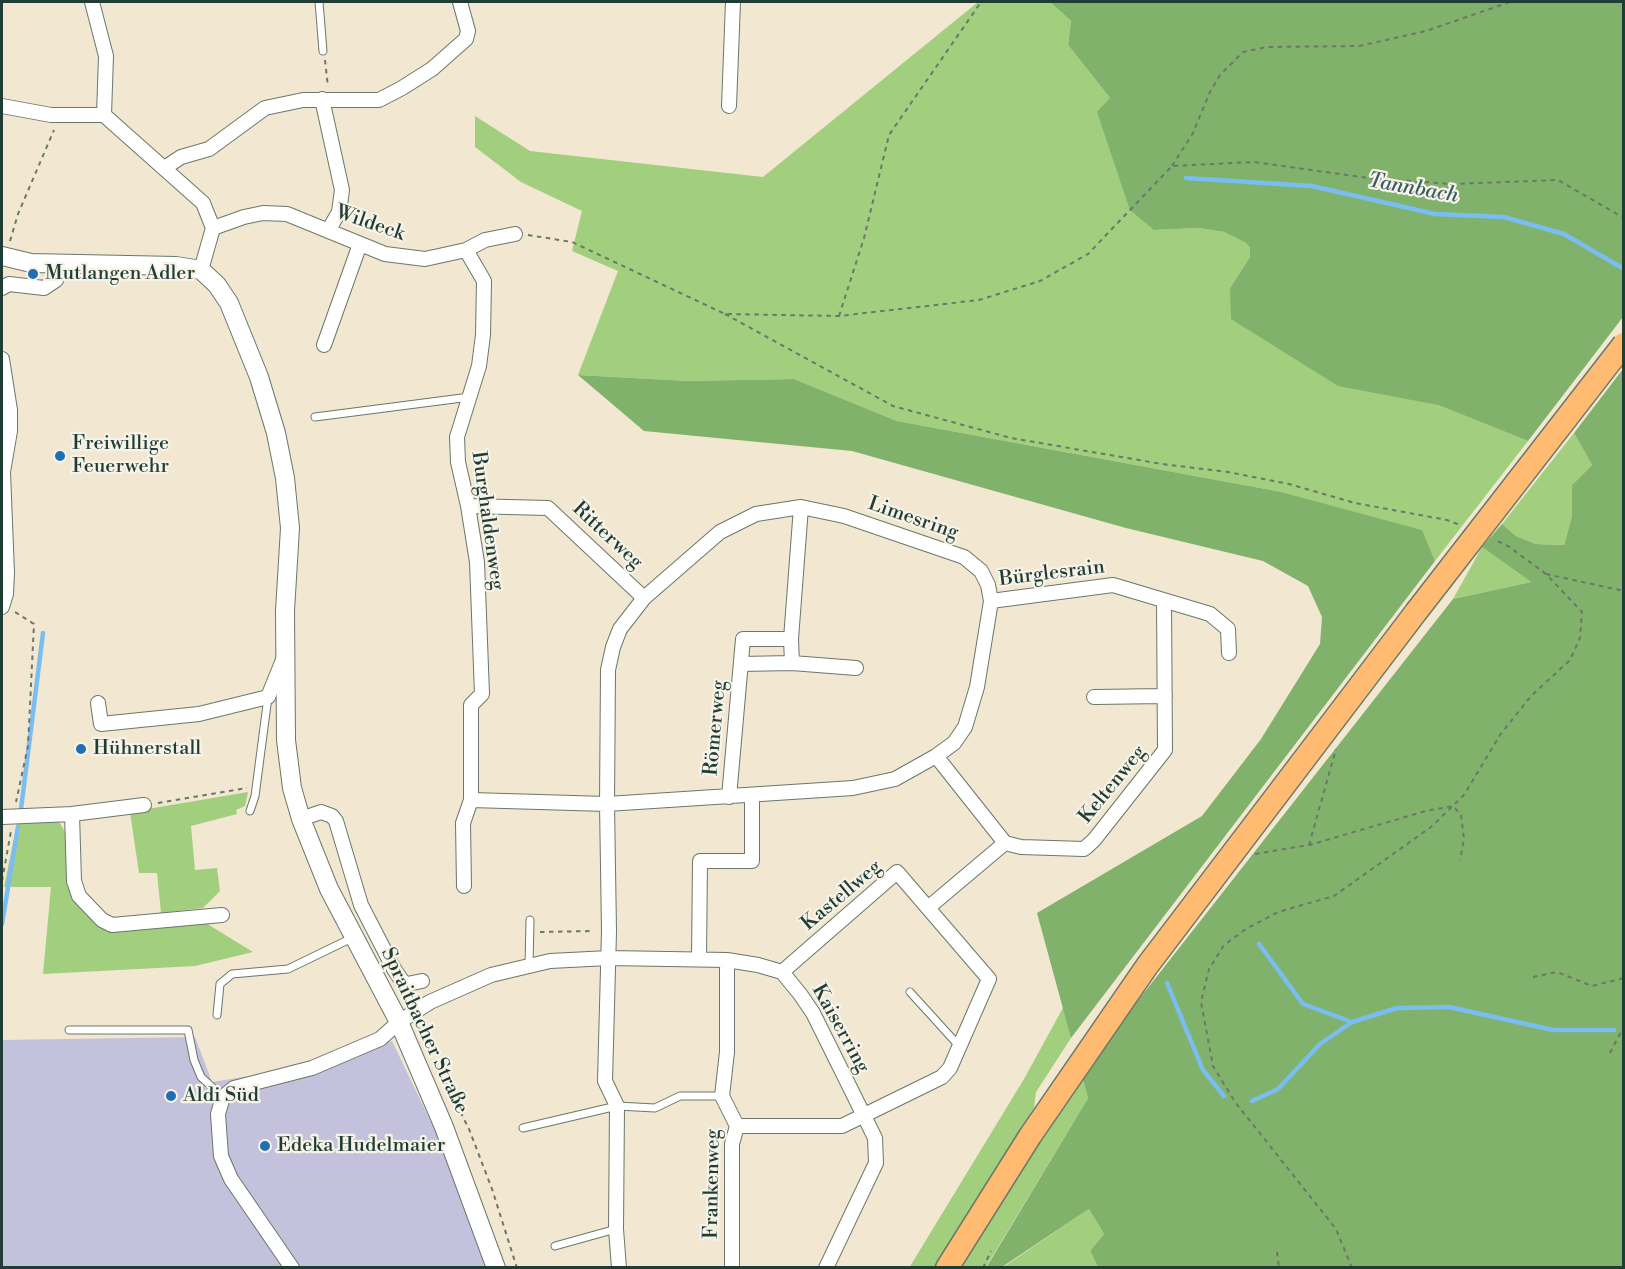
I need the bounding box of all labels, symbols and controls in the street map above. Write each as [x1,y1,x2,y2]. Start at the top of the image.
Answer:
water label: Tannbach [1366,169,1460,209]
street label: Wildeck [332,201,408,247]
place label: Mutlangen Adler [45,262,195,286]
marker: Mutlangen Adler [26,267,40,281]
place label: Freiwillige Feuerwehr [72,432,169,479]
marker: Freiwillige Feuerwehr [53,449,67,463]
street label: Burghaldenweg [465,450,509,592]
street label: Limesring [865,492,961,546]
street label: Ritterweg [567,497,647,575]
street label: Bürglesrain [998,556,1106,592]
street label: Römerweg [700,679,732,777]
place label: Hühnerstall [93,737,201,761]
street label: Keltenweg [1074,741,1152,829]
marker: Hühnerstall [74,742,88,756]
street label: Kastellweg [797,856,887,936]
street label: Spraitbacher Straße [375,944,473,1118]
street label: Kaiserring [806,980,874,1078]
place label: Aldi Süd [183,1084,259,1108]
marker: Aldi Süd [164,1089,178,1103]
street label: Frankenweg [700,1129,726,1239]
place label: Edeka Hudelmaier [277,1134,445,1158]
marker: Edeka Hudelmaier [258,1139,272,1153]

